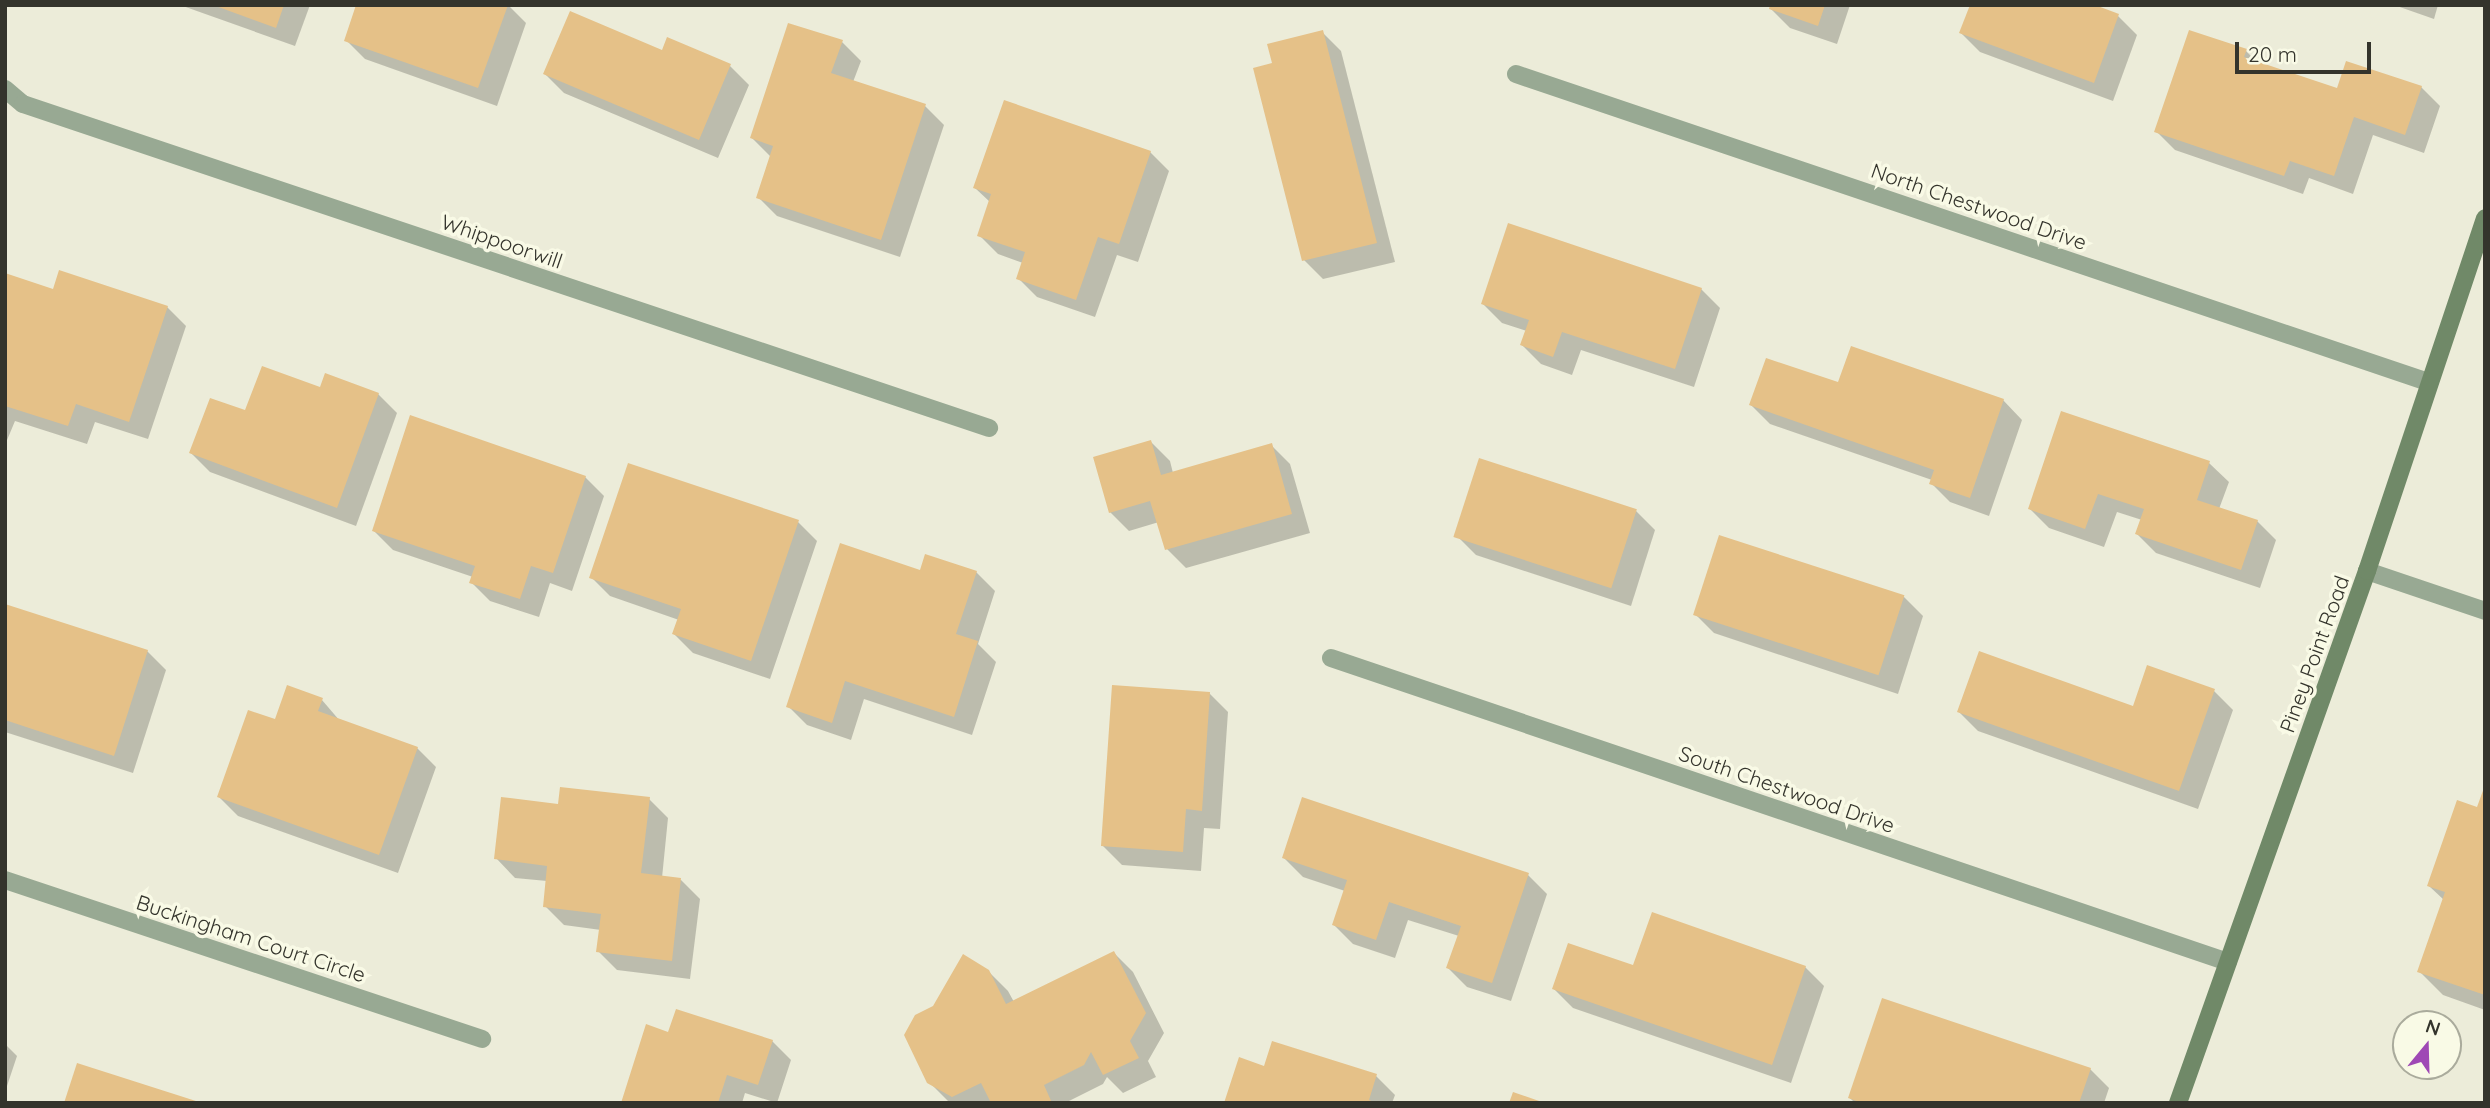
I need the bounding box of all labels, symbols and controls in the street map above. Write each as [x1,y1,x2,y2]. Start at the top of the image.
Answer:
scale bar [2238,28,2374,72]
text: 20 m [2248,41,2297,67]
street label: North Chestwood Drive [1868,157,2090,255]
street label: Whippoorwill [438,208,566,274]
street label: Piney Point Road [2274,572,2354,736]
street label: South Chestwood Drive [1676,740,1898,838]
street label: Buckingham Court Circle [133,889,369,987]
north arrow [2392,1010,2462,1080]
text: N [2423,1013,2444,1041]

